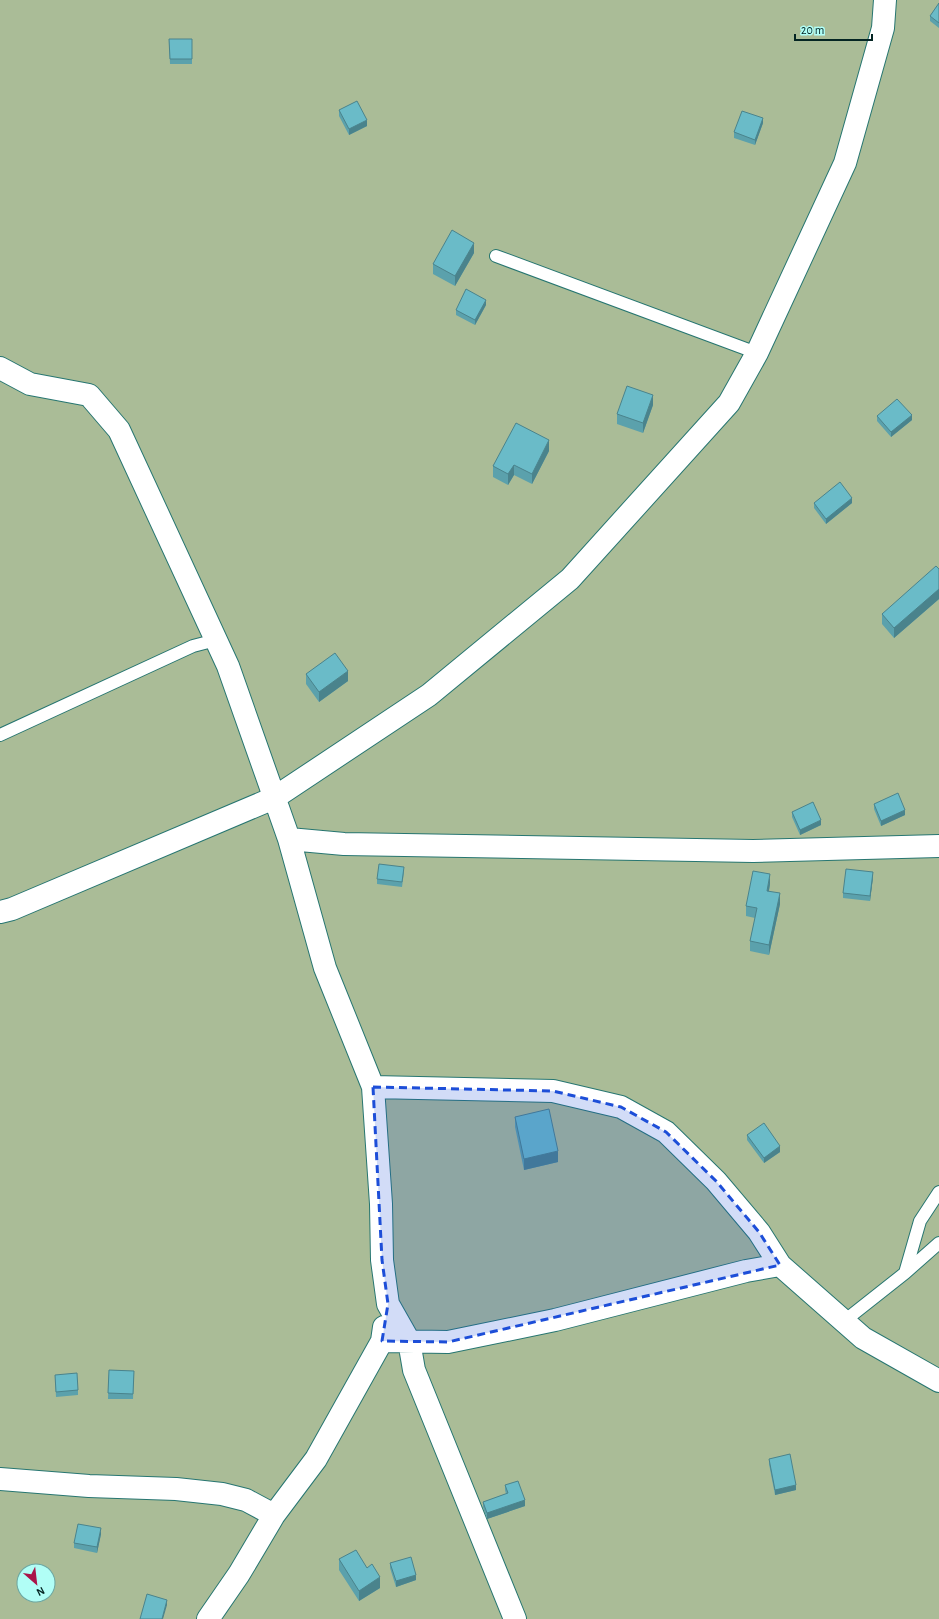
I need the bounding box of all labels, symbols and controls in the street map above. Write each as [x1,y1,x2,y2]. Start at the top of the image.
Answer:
scale bar [795,16,872,42]
text: 20 m [801,24,824,36]
north arrow [16,1563,56,1603]
text: N [34,1585,46,1598]

